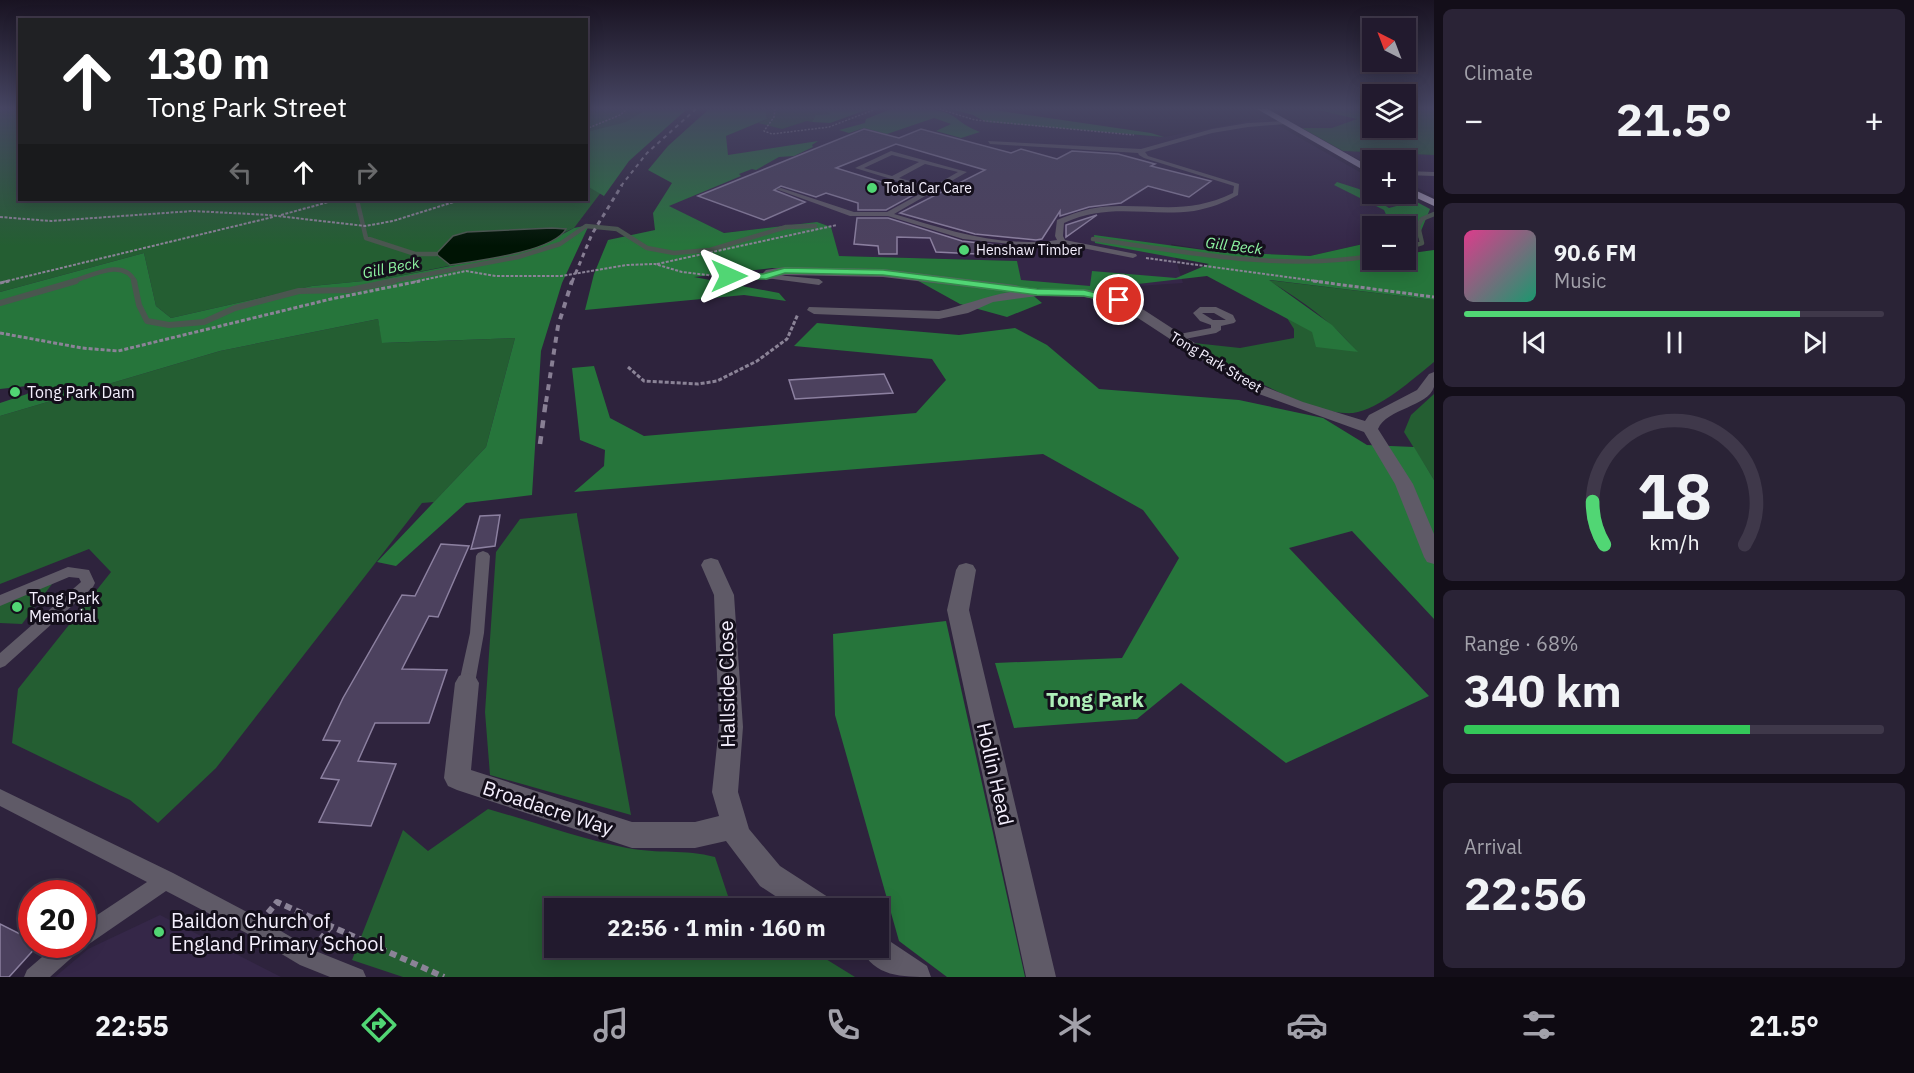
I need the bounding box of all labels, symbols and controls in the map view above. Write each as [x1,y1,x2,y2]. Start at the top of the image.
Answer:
north arrow [1362,18,1416,72]
map controls [1362,18,1416,270]
text: 130 m [147,36,270,91]
icon: ahead [48,42,126,120]
text: Climate [1464,59,1533,86]
button: layers [1362,84,1416,138]
text: Tong Park Street [147,89,347,124]
text: 21.5° [1616,90,1732,148]
text: − [1464,98,1484,141]
text: + [1864,98,1884,141]
button: + [1362,150,1416,204]
icon: left [224,156,257,189]
icon: ahead [287,156,320,189]
icon: right [350,156,383,189]
place label: Total Car Care [884,179,972,197]
marker: Total Car Care [865,181,879,195]
button: − [1362,216,1416,270]
water label: Gill Beck [1204,233,1264,258]
text: 90.6 FM [1554,238,1637,267]
place label: Henshaw Timber [976,241,1082,259]
marker: Henshaw Timber [957,243,971,257]
position arrow [697,244,761,308]
water label: Gill Beck [361,253,421,282]
text: Music [1554,267,1606,294]
pin [1093,274,1144,325]
icon: arrive [1102,283,1135,316]
icon: previous [1518,326,1551,359]
icon: pause [1658,326,1691,359]
icon: next [1798,326,1831,359]
street label: Tong Park Street [1167,328,1265,396]
place label: Tong Park Dam [27,382,135,402]
marker: Tong Park Dam [8,385,22,399]
text: 18 [1637,456,1711,537]
text: km/h [1649,529,1699,557]
place label: Tong Park Memorial [29,588,100,626]
marker: Tong Park Memorial [10,600,24,614]
street label: Hallside Close [712,620,741,748]
text: Range · 68% [1464,630,1579,657]
text: 340 km [1464,661,1622,719]
district label: Tong Park [1046,685,1145,713]
street label: Hollin Head [971,720,1020,828]
street label: Broadacre Way [479,774,617,841]
text: Arrival [1464,833,1522,860]
text: 22:56 [1464,864,1587,922]
speed limit sign: 20 [18,880,96,958]
place label: Baildon Church of England Primary School [171,907,384,957]
text: 22:56 · 1 min · 160 m [607,913,826,942]
marker: Baildon Church of England Primary School [152,925,166,939]
icon: directions [358,1004,400,1046]
icon: music [590,1004,632,1046]
icon: phone [822,1004,864,1046]
icon: climate [1054,1004,1096,1046]
icon: car [1286,1004,1328,1046]
icon: filters [1518,1004,1560,1046]
text: 22:55 [95,1008,169,1043]
text: 21.5° [1749,1008,1819,1043]

